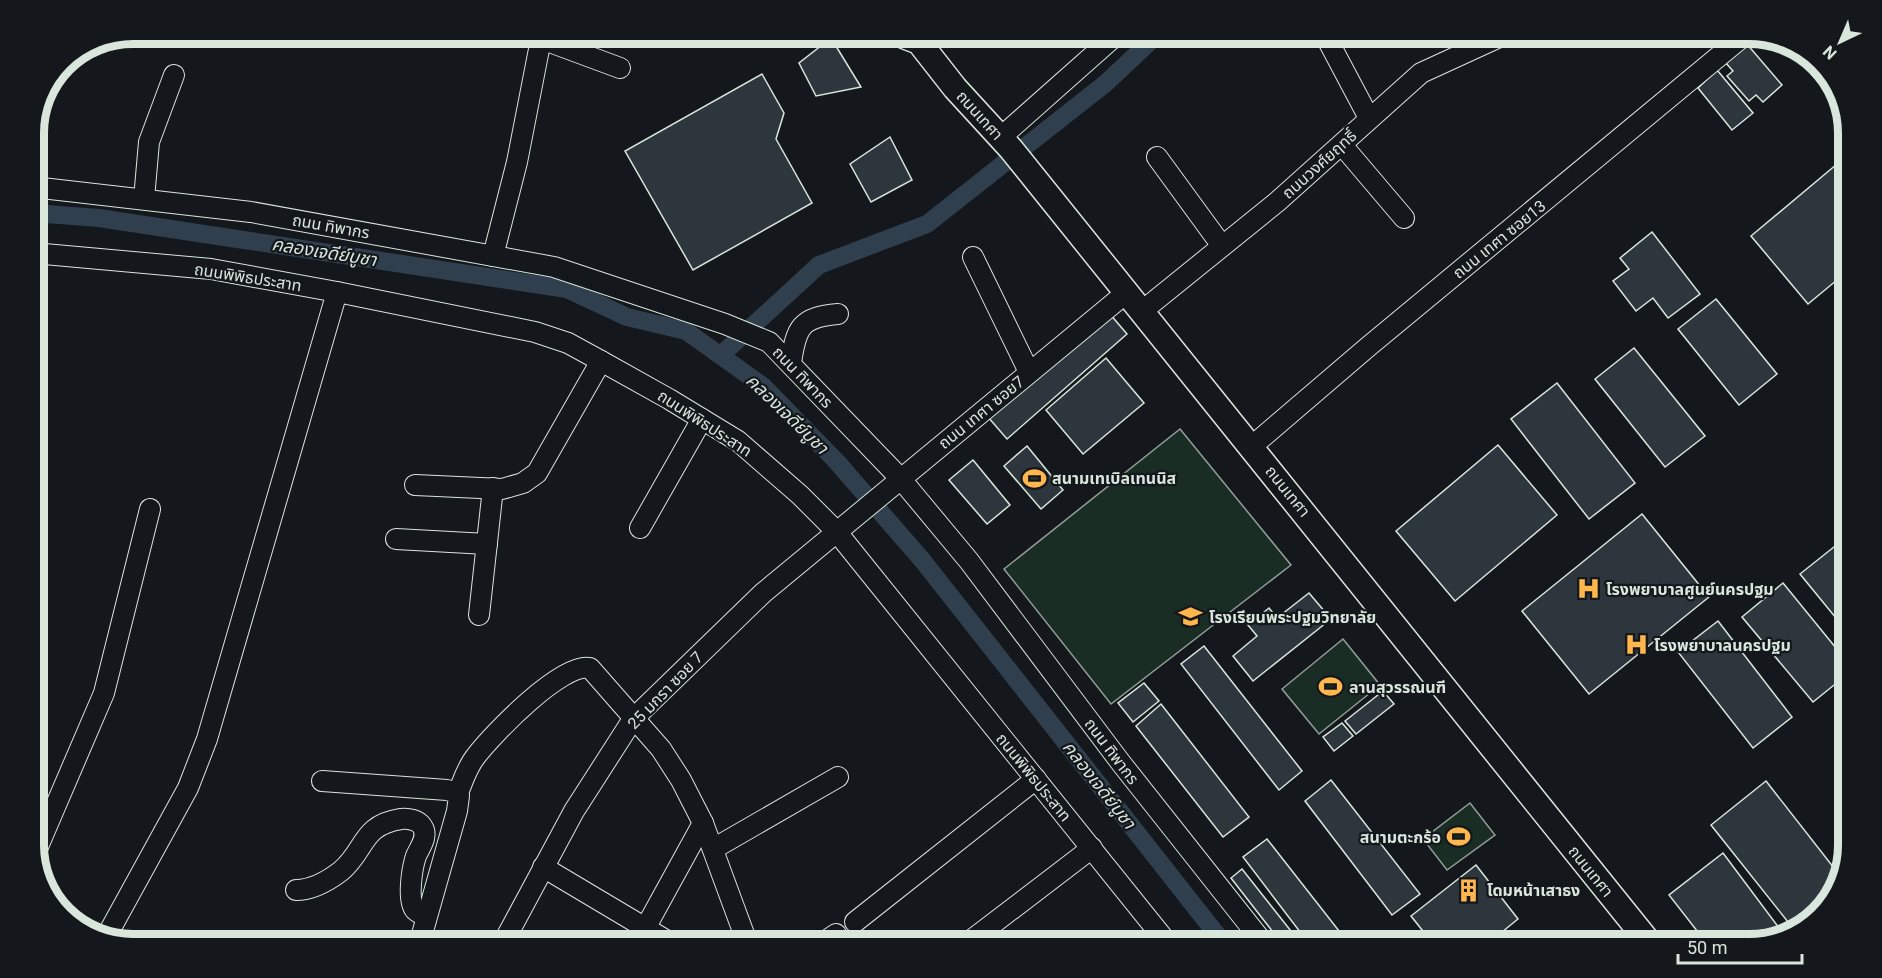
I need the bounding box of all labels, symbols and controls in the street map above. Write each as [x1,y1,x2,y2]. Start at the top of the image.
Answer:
north arrow [1810,12,1870,72]
text: N [1819,42,1841,63]
street label: ถนนเทศา [952,87,1007,144]
street label: ถนนวงศ์ยฤทธิ์ [1278,126,1361,203]
street label: ถนน เทศา ซอย13 [1449,196,1549,283]
street label: ถนน ทิพากร [291,210,371,243]
water label: คลองเจดีย์บูชา [270,233,379,271]
street label: ถนนพิพิธประสาท [193,260,303,295]
street label: ถนน ทิพากร [769,343,837,412]
water label: คลองเจดีย์บูชา [741,369,833,459]
street label: ถนน เทศา ซอย7 [935,372,1028,453]
street label: ถนนพิพิธประสาท [654,386,755,461]
street label: ถนนเทศา [1261,462,1314,521]
sports icon: สนามเทเบิลเทนนิส [1021,465,1047,491]
place label: สนามเทเบิลเทนนิส [1052,469,1177,488]
hospital icon: โรงพยาบาลศูนย์นครปฐม [1575,576,1601,602]
place label: โรงพยาบาลศูนย์นครปฐม [1606,580,1774,600]
school or university icon: โรงเรียนพระปฐมวิทยาลัย [1178,604,1204,630]
place label: โรงเรียนพระปฐมวิทยาลัย [1209,608,1376,627]
hospital icon: โรงพยาบาลนครปฐม [1623,632,1649,658]
place label: โรงพยาบาลนครปฐม [1654,636,1791,655]
street label: 25 มกรา ซอย 7 [624,648,707,733]
sports icon: ลานสุวรรณนฑี [1318,674,1344,700]
place label: ลานสุวรรณนฑี [1349,678,1446,697]
street label: ถนน ทิพากร [1081,714,1143,788]
street label: ถนนพิพิธประสาท [992,729,1075,825]
water label: คลองเจดีย์บูชา [1058,737,1141,834]
sports icon: สนามตะกร้อ [1446,824,1472,850]
place label: สนามตะกร้อ [1360,828,1441,847]
street label: ถนนเทศา [1564,842,1617,901]
building icon: โดมหน้าเสาธง [1456,877,1482,903]
place label: โดมหน้าเสาธง [1487,881,1580,900]
scale bar [1678,927,1802,965]
text: 50 m [1687,937,1727,958]

